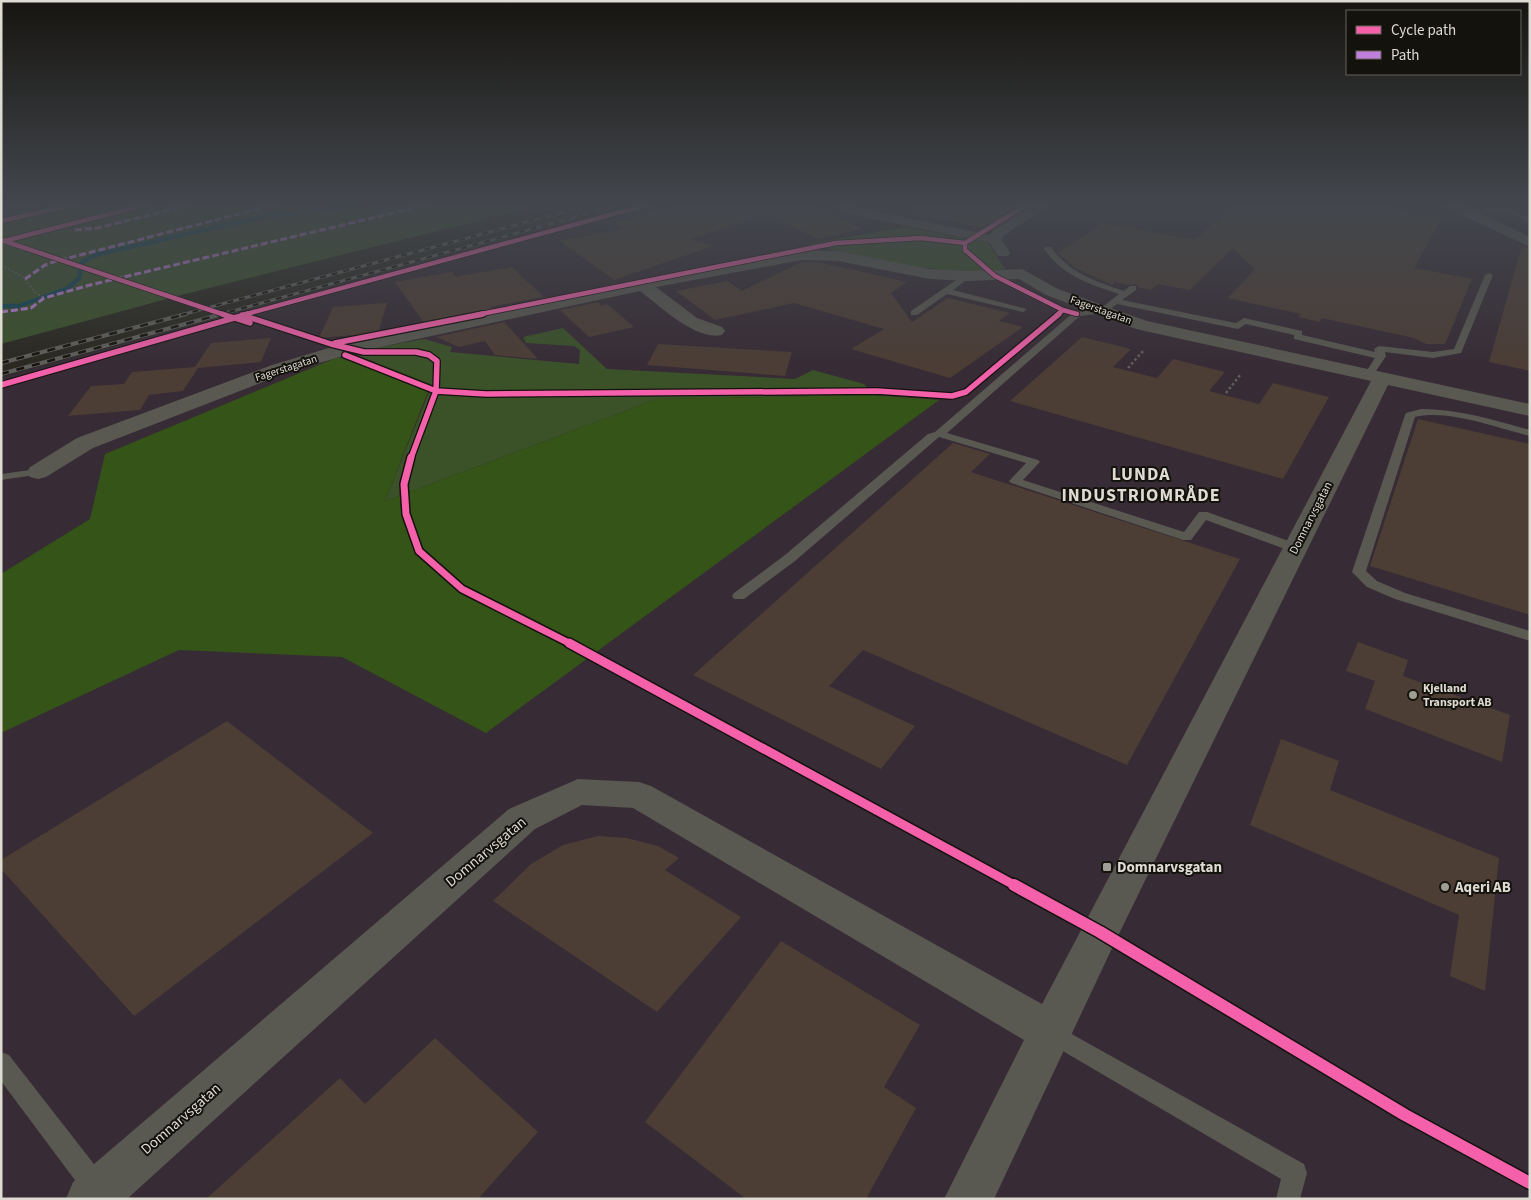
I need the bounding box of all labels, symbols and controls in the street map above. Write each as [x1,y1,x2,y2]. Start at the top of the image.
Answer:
legend [1346,10,1521,75]
text: Cycle path [1391,20,1456,41]
text: Path [1391,45,1419,66]
street label: Fagerstagatan [1068,292,1134,328]
street label: Fagerstagatan [253,351,319,385]
district label: LUNDA INDUSTRIOMRÅDE [1061,462,1221,508]
street label: Domnarvsgatan [1285,479,1337,557]
place label: Kjelland Transport AB [1423,680,1492,711]
marker: Kjelland Transport AB [1407,689,1419,701]
street label: Domnarvsgatan [441,812,531,892]
place label: Domnarvsgatan [1117,857,1222,878]
marker: Domnarvsgatan [1101,861,1113,873]
place label: Aqeri AB [1454,877,1511,898]
marker: Aqeri AB [1439,881,1451,893]
street label: Domnarvsgatan [137,1078,225,1160]

